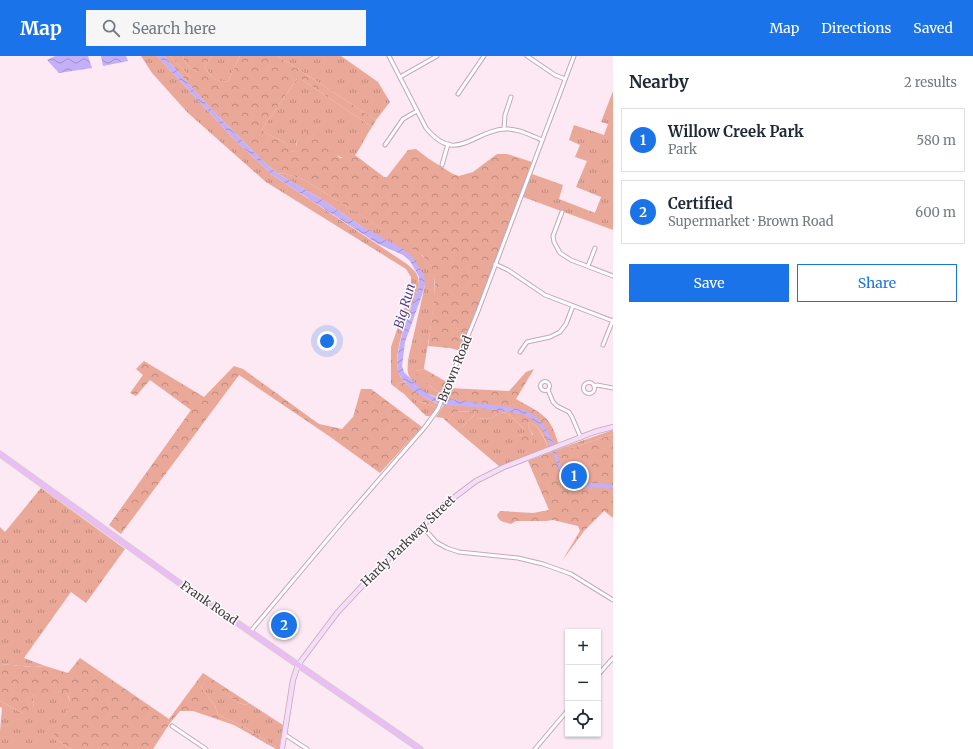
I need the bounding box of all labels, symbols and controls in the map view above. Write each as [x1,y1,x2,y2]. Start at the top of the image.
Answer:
search box [86,10,366,46]
text: Map [20,16,62,40]
icon: search [100,17,122,39]
text: Search here [132,19,216,38]
text: Map [769,19,799,37]
text: Directions [821,19,891,37]
text: Saved [913,19,953,37]
text: Nearby [629,71,689,93]
text: 2 results [904,74,957,91]
text: Willow Creek Park [668,122,804,141]
text: 1 [640,132,646,149]
text: 580 m [917,132,956,149]
text: Park [668,141,697,158]
text: Certified [668,194,733,213]
text: 2 [639,204,647,221]
text: 600 m [915,204,956,221]
text: Supermarket · Brown Road [668,213,834,230]
button: Save [629,264,789,302]
button: Share [797,264,957,302]
water label: Big Run [390,282,419,331]
your location [317,331,337,351]
street label: Brown Road [434,333,475,404]
pin: 1 [561,461,587,491]
street label: Hardy Parkway Street [357,492,458,590]
street label: Frank Road [178,577,241,628]
pin: 2 [271,610,297,640]
map controls [565,629,601,737]
button: + [565,629,601,665]
button: − [565,665,601,701]
button: locate [565,701,601,737]

